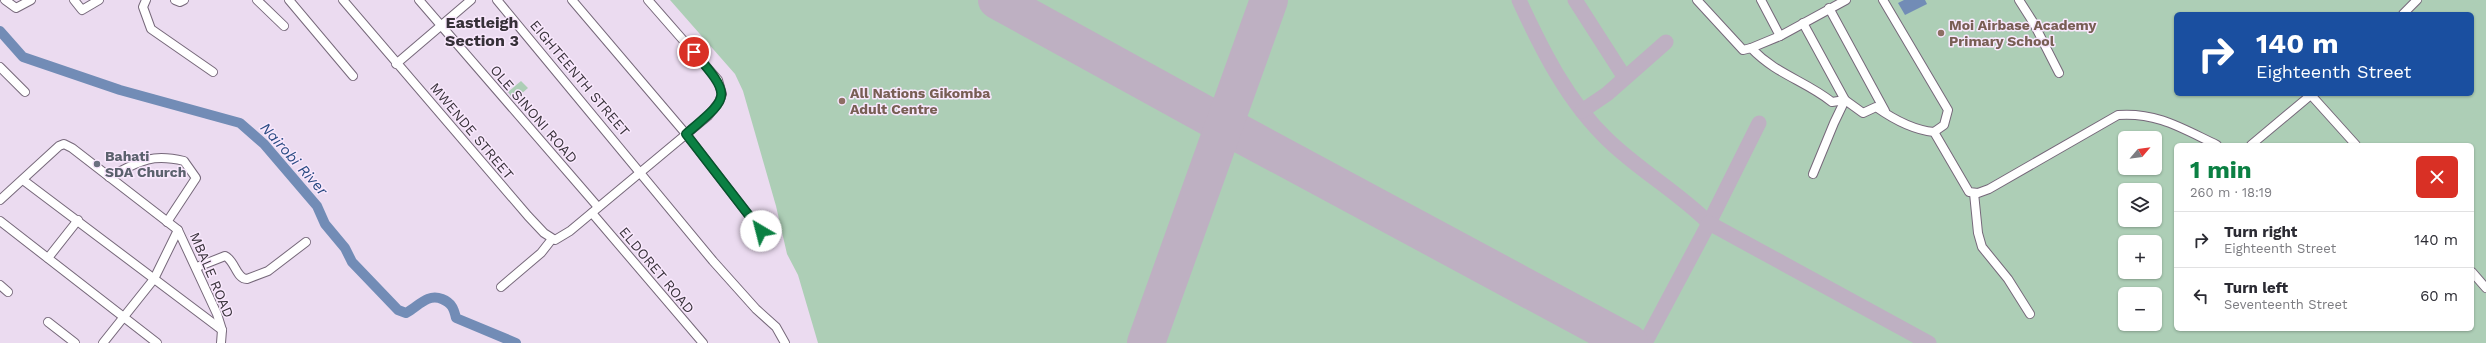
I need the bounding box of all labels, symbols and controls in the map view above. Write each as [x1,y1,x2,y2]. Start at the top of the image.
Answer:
district label: Eastleigh Section 3 [445,13,519,50]
street label: EIGHTEENTH STREET [527,17,633,140]
place label: Moi Airbase Academy Primary School [1949,17,2096,49]
text: 140 m [2256,27,2339,60]
marker: Moi Airbase Academy Primary School [1936,28,1946,38]
icon: right [2190,28,2242,80]
pin [677,35,711,69]
icon: arrive [683,41,705,63]
text: Eighteenth Street [2256,61,2411,82]
street label: OLE SINONI ROAD [487,62,581,166]
street label: MWENDE STREET [427,79,517,183]
place label: All Nations Gikomba Adult Centre [850,85,991,117]
marker: All Nations Gikomba Adult Centre [837,96,847,106]
water label: Nairobi River [257,119,332,200]
north arrow [2118,131,2162,175]
map controls [2118,131,2162,331]
place label: Bahati SDA Church [105,148,186,180]
text: 1 min [2190,156,2252,184]
button: close [2416,156,2458,198]
marker: Bahati SDA Church [92,159,102,169]
button: layers [2118,183,2162,227]
text: 260 m · 18:19 [2190,185,2272,200]
position arrow [740,210,782,252]
text: Turn right [2224,223,2297,241]
street label: ELDORET ROAD [616,224,698,316]
icon: right [2190,229,2212,251]
street label: MBALE ROAD [187,230,237,320]
text: 140 m [2414,231,2458,249]
button: + [2118,235,2162,279]
text: Eighteenth Street [2224,241,2336,256]
text: Turn left [2224,279,2288,297]
icon: left [2190,285,2212,307]
button: − [2118,287,2162,331]
text: 60 m [2420,287,2458,305]
text: Seventeenth Street [2224,297,2347,312]

